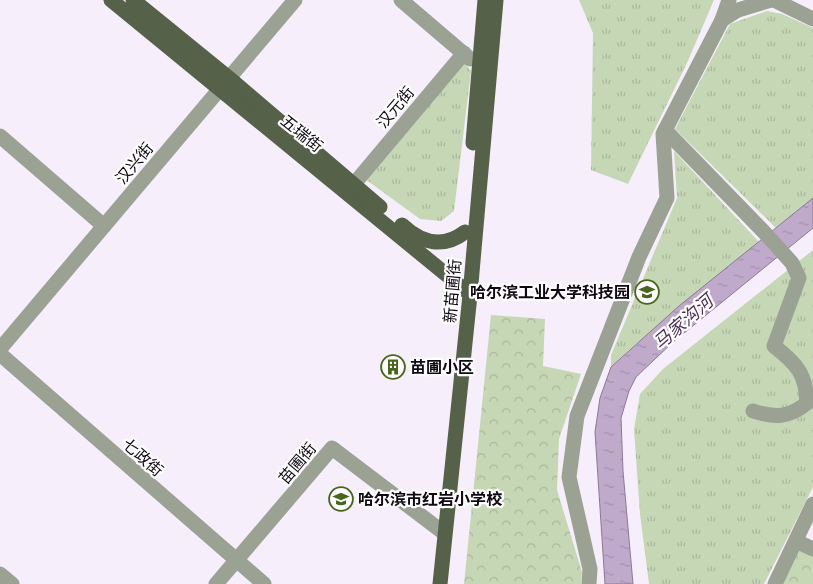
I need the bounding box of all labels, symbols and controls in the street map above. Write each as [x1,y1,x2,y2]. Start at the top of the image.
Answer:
street label: 汉元街 [371,82,419,132]
street label: 五瑞街 [276,109,328,157]
street label: 汉兴街 [110,138,158,188]
street label: 新苗圃街 [438,258,466,324]
school or university icon: 哈尔滨工业大学科技园 [634,279,660,305]
place label: 哈尔滨工业大学科技园 [470,281,630,303]
water label: 马家沟河 [648,287,721,355]
building icon: 苗圃小区 [380,354,406,380]
place label: 苗圃小区 [410,356,474,378]
street label: 七政街 [118,433,168,481]
street label: 苗圃街 [273,438,321,488]
school or university icon: 哈尔滨市红岩小学校 [328,486,354,512]
place label: 哈尔滨市红岩小学校 [358,488,503,510]

